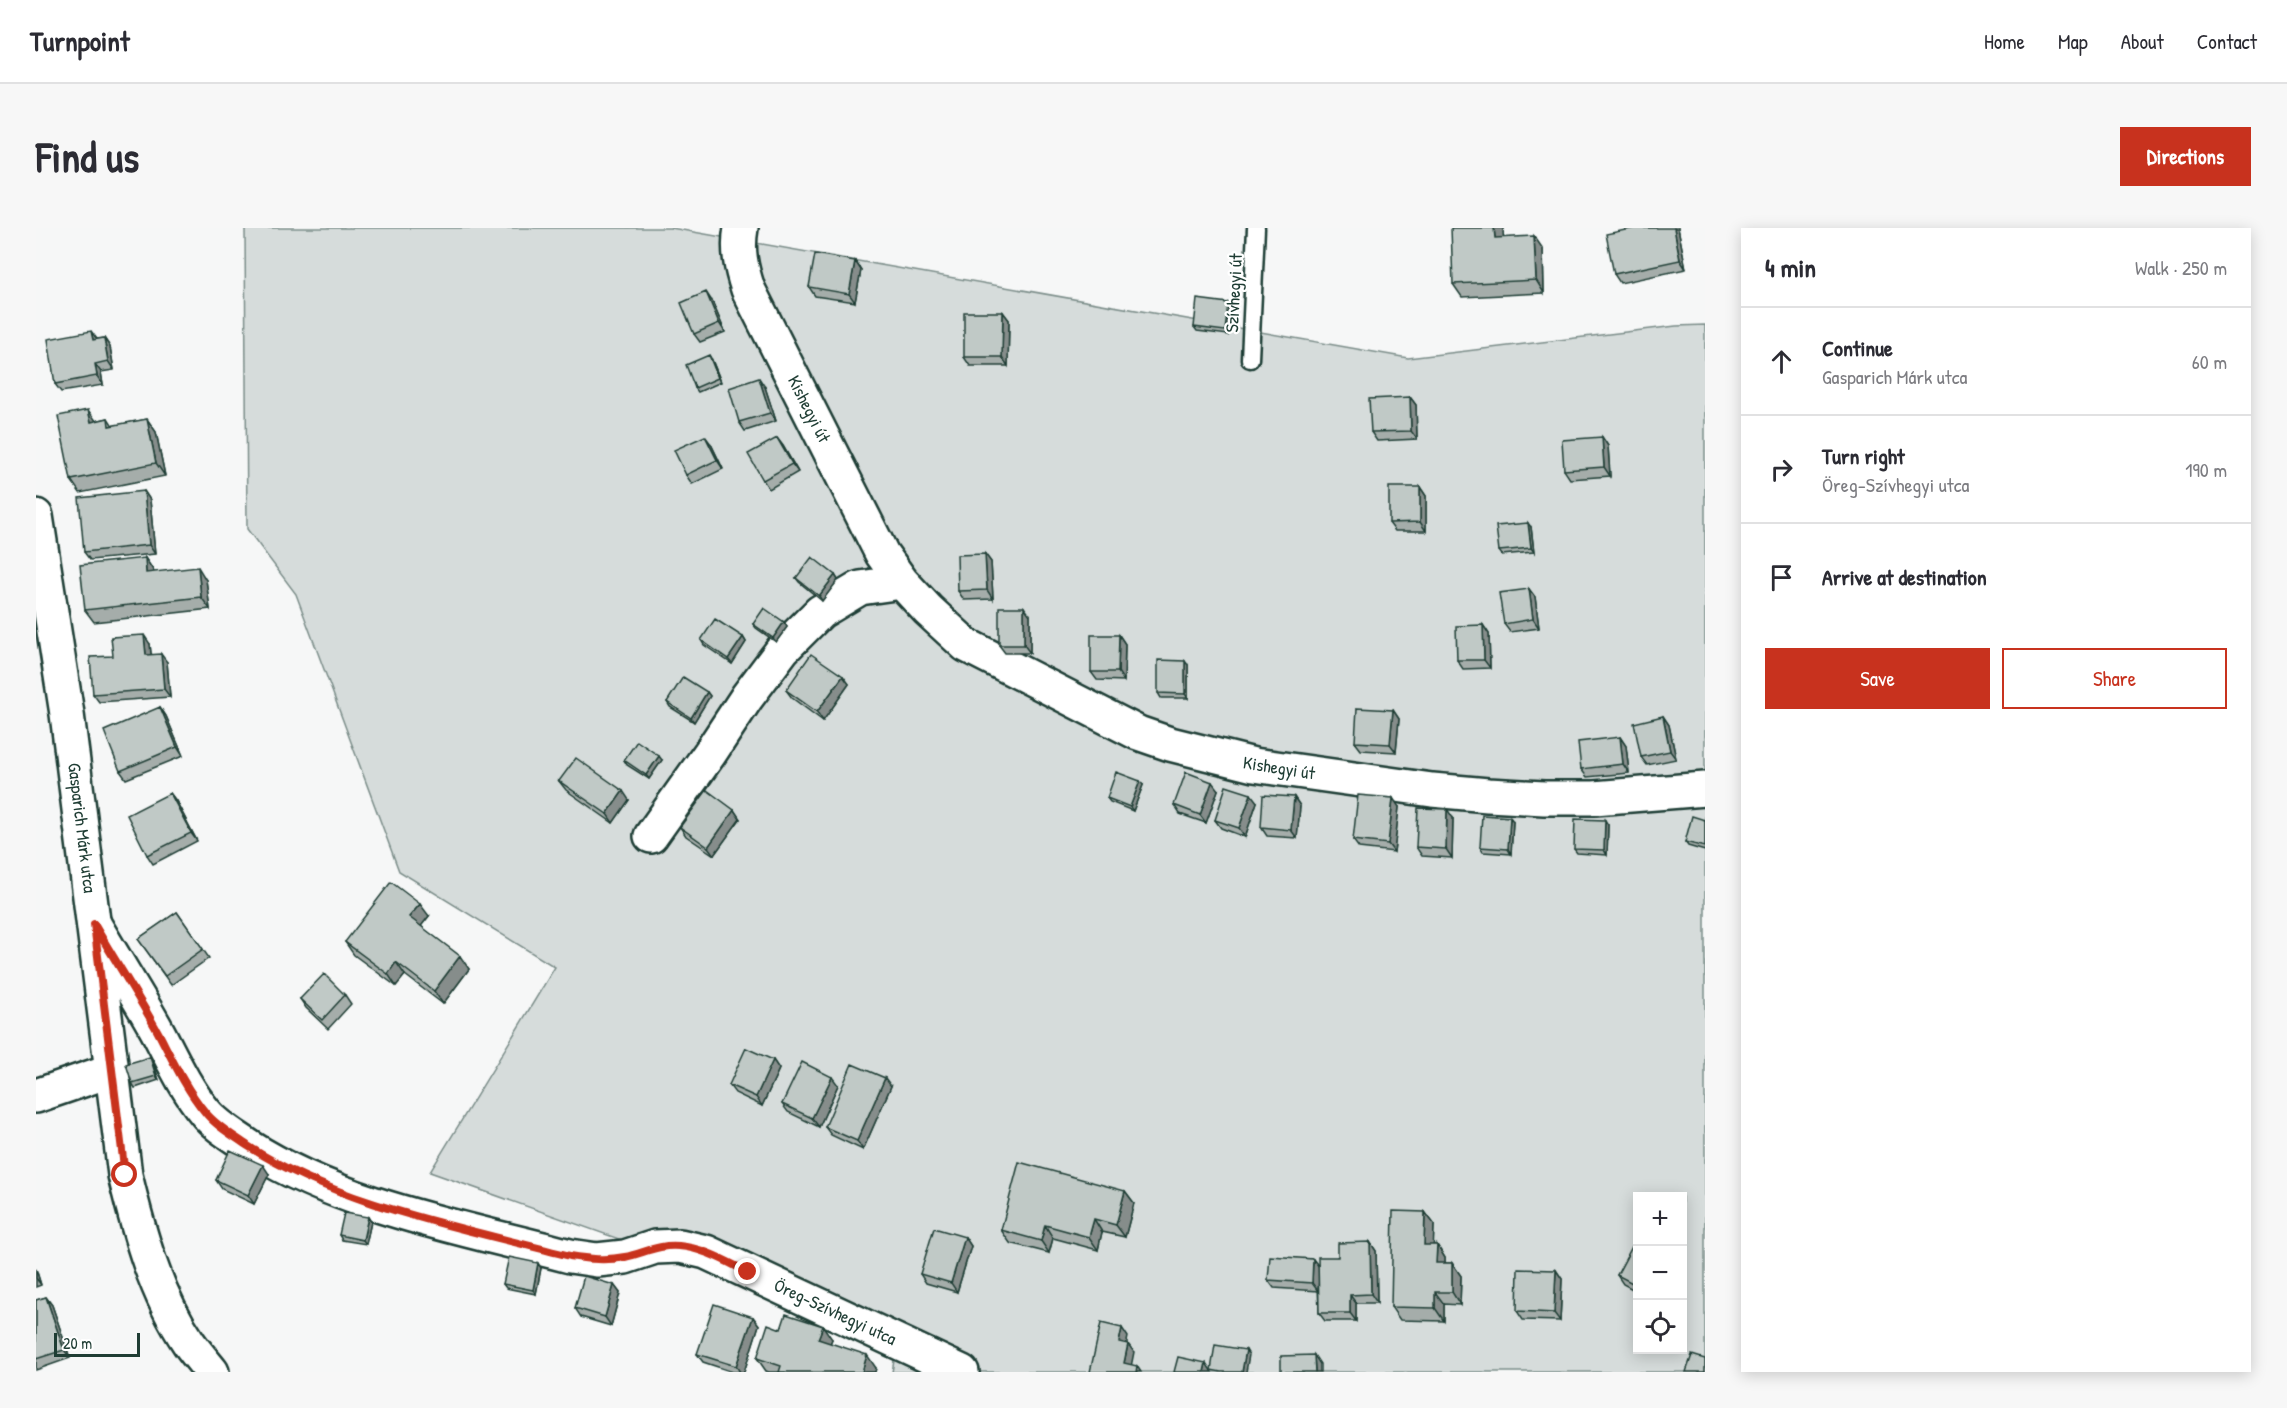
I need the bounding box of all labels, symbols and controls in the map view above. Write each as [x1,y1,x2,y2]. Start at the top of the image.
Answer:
text: Turnpoint [30,22,130,60]
text: Home [1984,27,2025,56]
text: Map [2058,27,2088,56]
text: About [2121,27,2164,56]
text: Contact [2197,27,2257,56]
button: Directions [2120,127,2251,186]
text: Find us [36,128,139,185]
text: 4 min [1765,250,1816,285]
street label: Szívhegyi út [1219,252,1248,333]
text: Walk · 250 m [2135,254,2227,281]
text: Continue [1822,333,1893,363]
icon: ahead [1765,345,1798,378]
text: 60 m [2192,348,2227,375]
text: Gasparich Márk utca [1822,363,1967,390]
street label: Kishegyi út [782,371,837,447]
text: Turn right [1822,441,1905,471]
icon: right [1765,453,1798,486]
text: 190 m [2185,456,2227,483]
text: Öreg-Szívhegyi utca [1822,471,1969,498]
icon: arrive [1765,561,1798,594]
text: Arrive at destination [1822,562,1987,592]
button: Save [1765,648,1990,709]
button: Share [2002,648,2227,709]
street label: Kishegyi út [1241,750,1318,786]
street label: Gasparich Márk utca [62,762,103,894]
route start [111,1161,137,1187]
map controls [1633,1192,1687,1354]
button: + [1633,1192,1687,1246]
button: − [1633,1246,1687,1300]
route end [734,1258,760,1284]
street label: Öreg-Szívhegyi utca [770,1272,901,1351]
button: locate [1633,1300,1687,1354]
scale bar [54,1330,140,1358]
text: 20 m [63,1332,92,1354]

